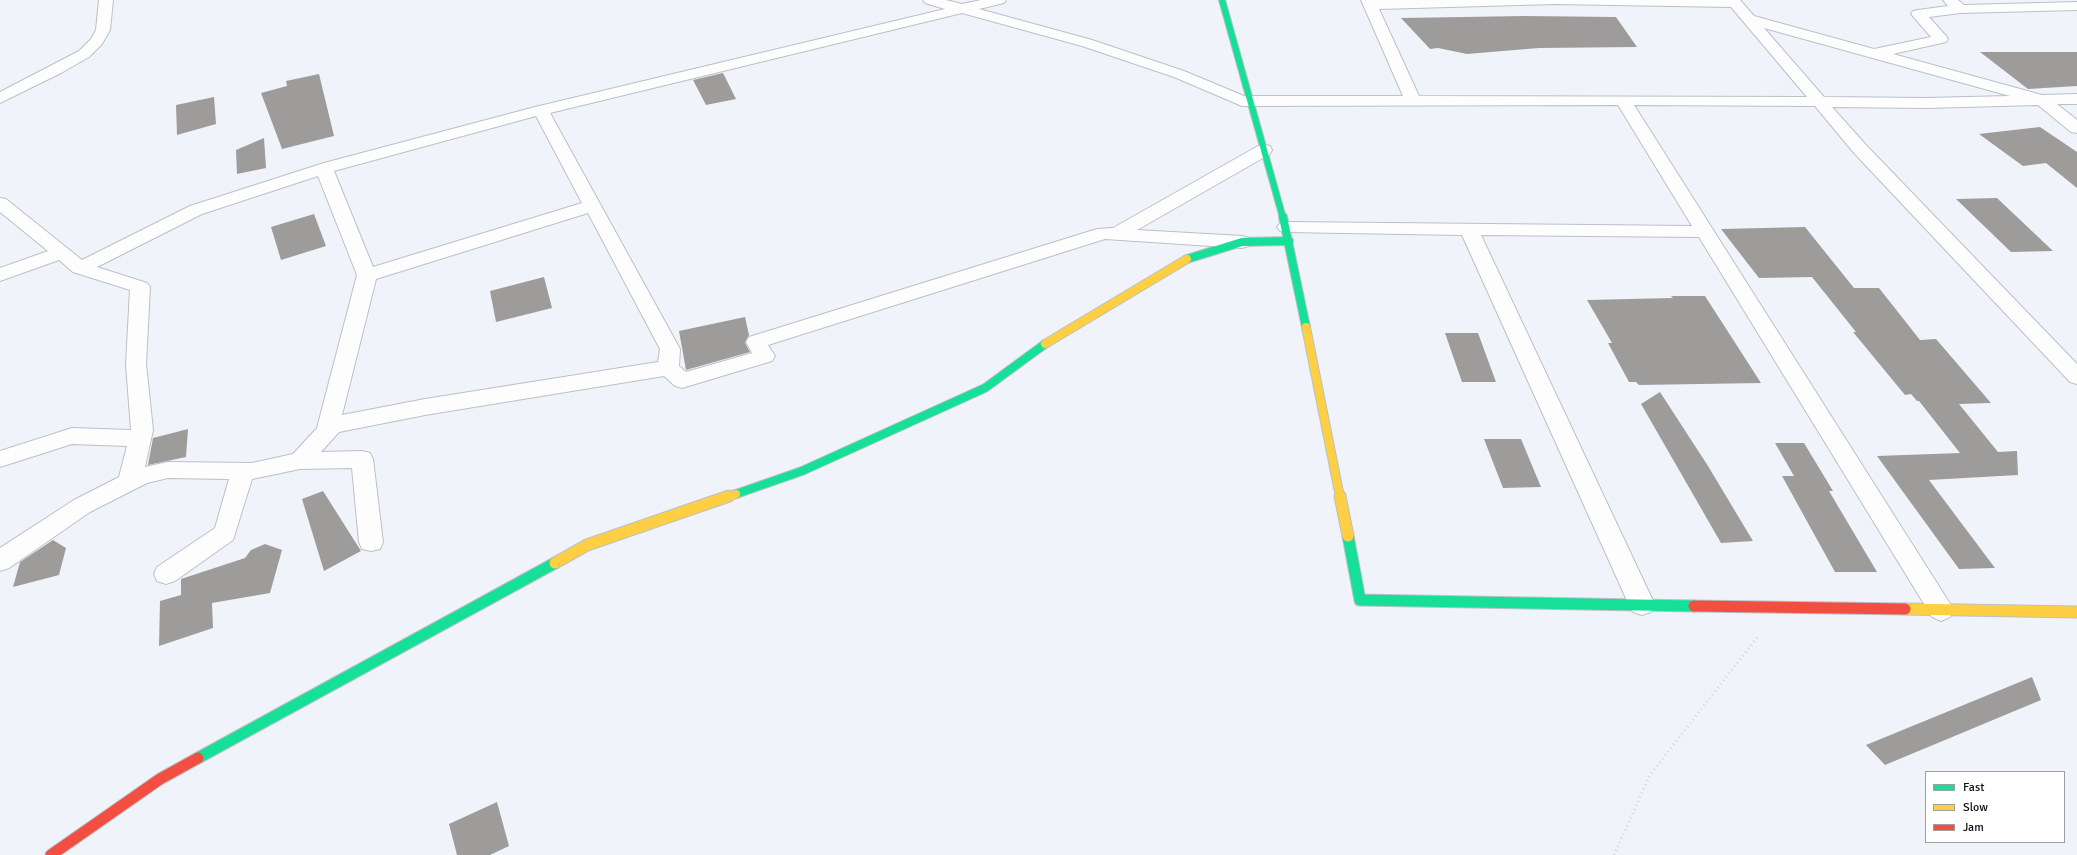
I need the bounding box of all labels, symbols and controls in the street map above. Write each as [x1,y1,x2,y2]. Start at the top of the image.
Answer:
legend [1925,771,2065,843]
text: Fast [1963,780,1984,795]
text: Slow [1963,800,1988,815]
text: Jam [1963,820,1984,835]

